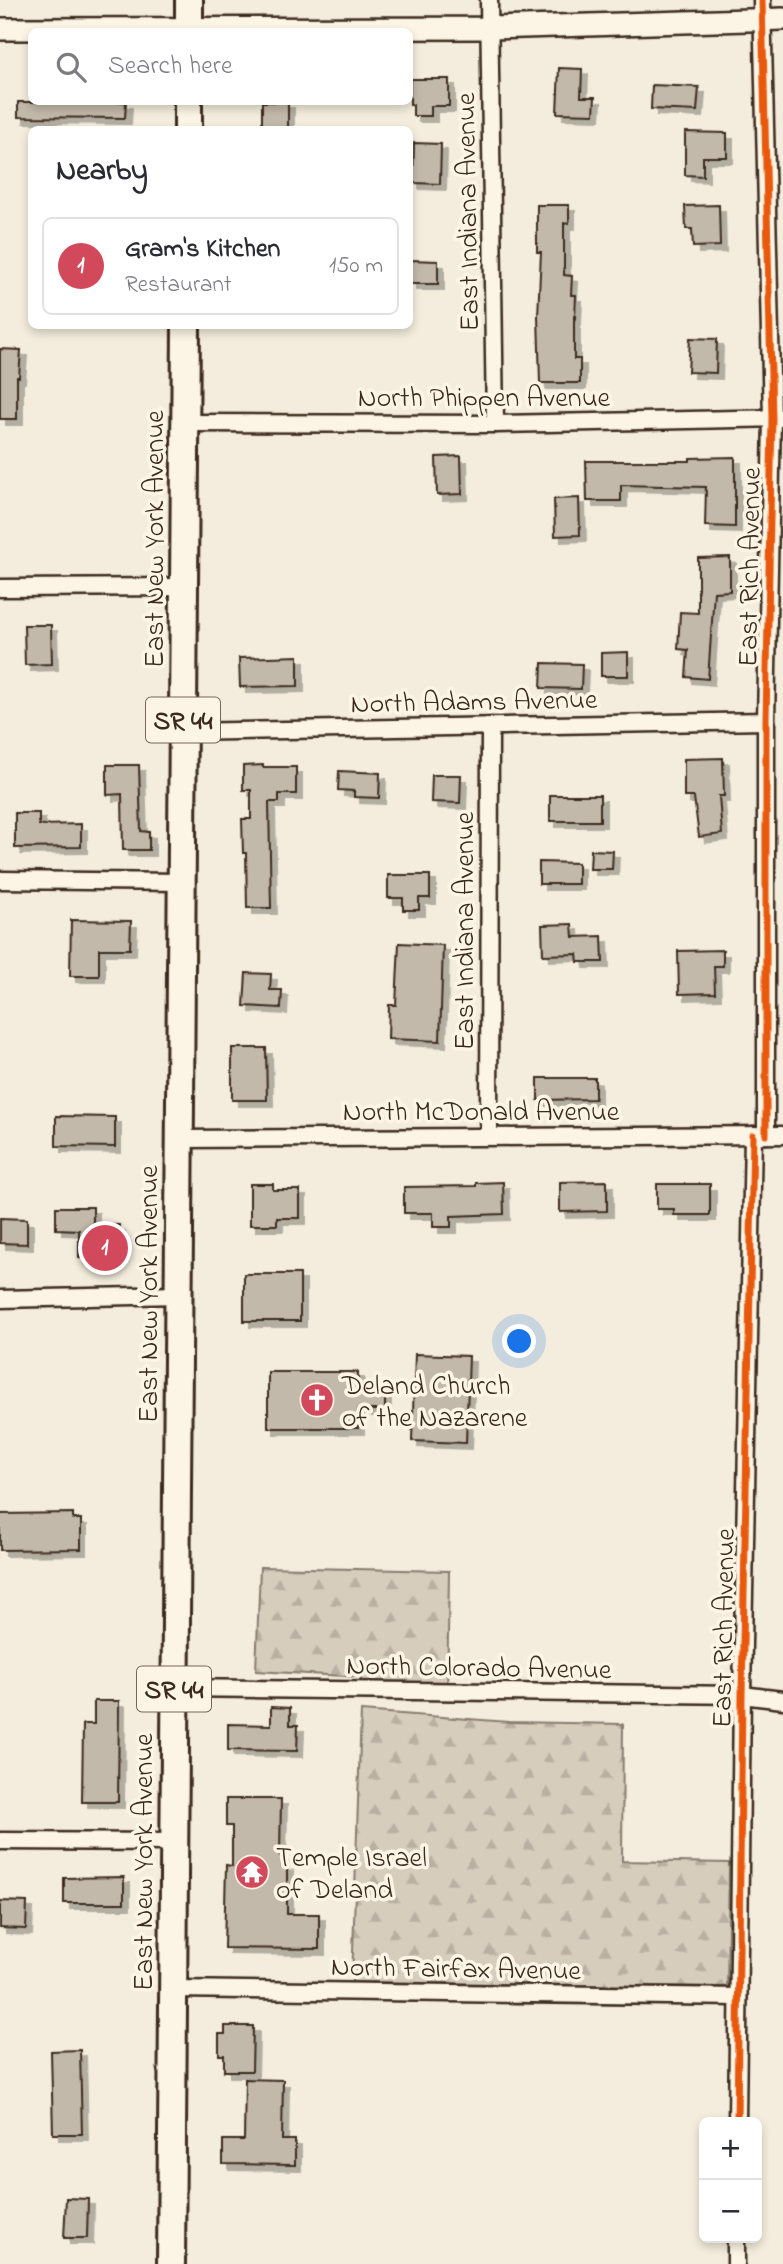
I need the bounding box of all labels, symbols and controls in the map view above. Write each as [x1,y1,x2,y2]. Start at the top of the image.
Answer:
search box [28,28,413,105]
icon: search [52,48,90,86]
text: Search here [108,48,233,86]
street label: East Indiana Avenue [447,92,492,332]
text: Nearby [56,150,148,194]
text: Gram's Kitchen [125,231,280,269]
text: 1 [77,250,85,283]
text: 150 m [329,250,383,283]
text: Restaurant [125,269,232,302]
street label: North Phippen Avenue [358,379,611,420]
street label: East New York Avenue [136,410,177,668]
street label: East Rich Avenue [729,466,774,667]
street label: North Adams Avenue [350,681,598,726]
road number: SR 44 [146,698,220,742]
street label: East Indiana Avenue [446,811,487,1050]
street label: North McDonald Avenue [343,1093,620,1134]
street label: East New York Avenue [130,1165,171,1423]
pin: 1 [82,1222,128,1274]
your location [502,1324,536,1358]
place label: Deland Church of the Nazarene [341,1367,528,1440]
church icon: Deland Church of the Nazarene [298,1381,336,1419]
street label: East Rich Avenue [703,1527,748,1728]
street label: North Colorado Avenue [346,1647,612,1692]
road number: SR 44 [137,1666,211,1712]
street label: East New York Avenue [125,1733,166,1991]
place label: Temple Israel of Deland [276,1839,427,1912]
temple icon: Temple Israel of Deland [233,1853,271,1891]
street label: North Fairfax Avenue [330,1948,582,1993]
map controls [699,2117,762,2243]
button: + [699,2117,762,2180]
button: − [699,2180,762,2243]

